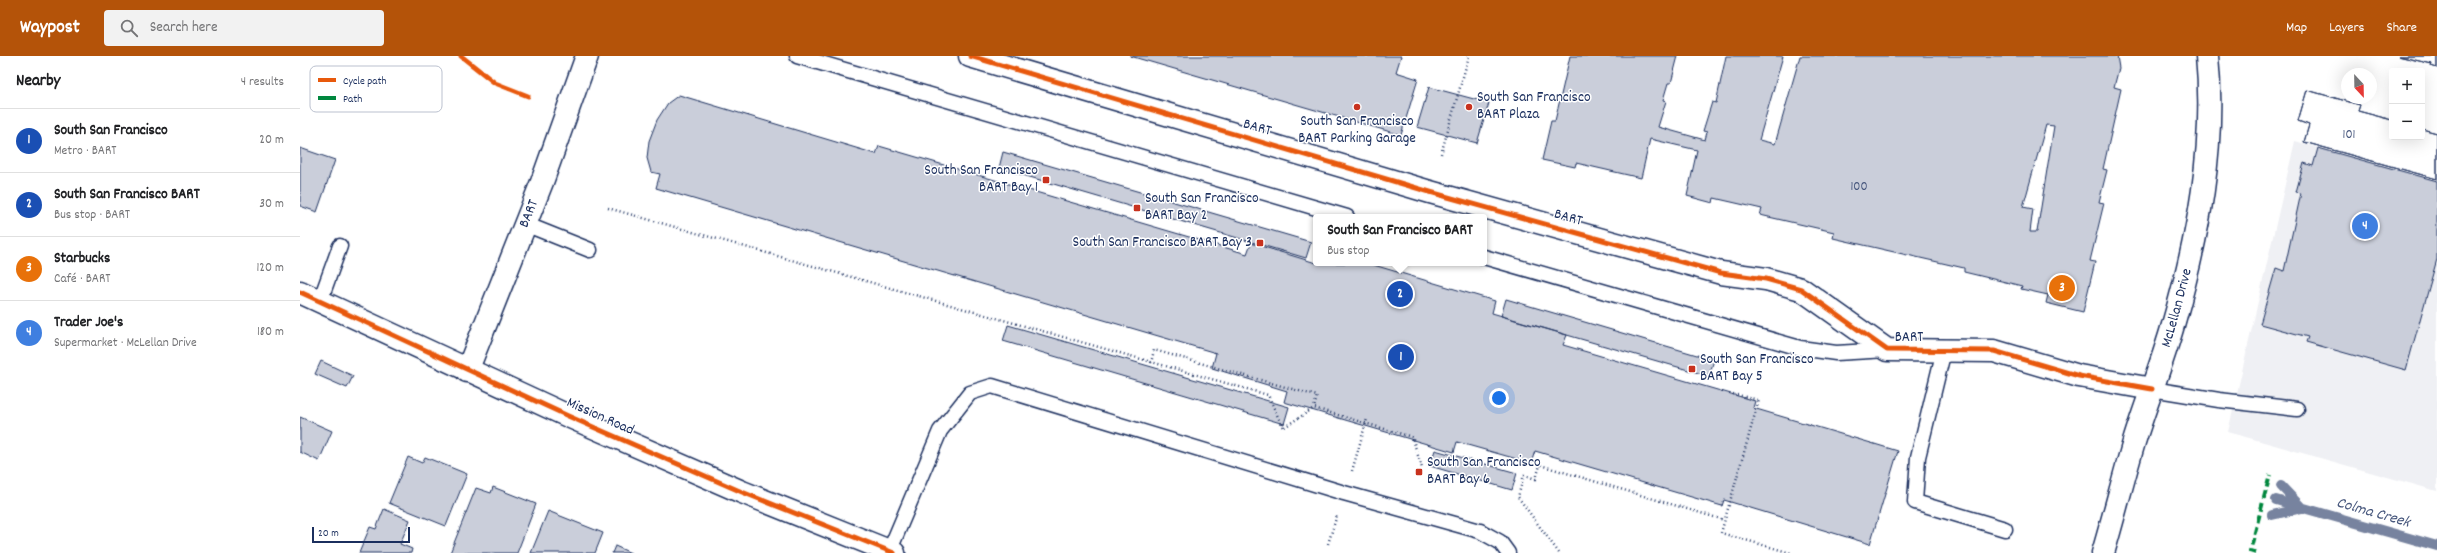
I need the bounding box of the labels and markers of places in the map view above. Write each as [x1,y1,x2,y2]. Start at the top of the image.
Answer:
place label: South San Francisco BART Plaza [1477,87,1591,126]
marker: South San Francisco BART Parking Garage [1352,102,1362,112]
marker: South San Francisco BART Plaza [1464,102,1474,112]
place label: South San Francisco BART Parking Garage [1298,111,1416,150]
place label: South San Francisco BART Bay 1 [924,160,1038,199]
marker: South San Francisco BART Bay 1 [1041,175,1051,185]
place label: South San Francisco BART Bay 2 [1145,188,1259,227]
marker: South San Francisco BART Bay 2 [1132,203,1142,213]
pin: 4 [2352,211,2378,241]
place label: South San Francisco BART Bay 3 [1073,232,1252,254]
marker: South San Francisco BART Bay 3 [1255,238,1265,248]
pin: 3 [2049,273,2075,303]
pin: 2 [1387,279,1413,309]
pin: 1 [1388,342,1414,372]
place label: South San Francisco BART Bay 5 [1700,349,1814,388]
marker: South San Francisco BART Bay 5 [1687,364,1697,374]
place label: South San Francisco BART Bay 6 [1427,452,1541,491]
marker: South San Francisco BART Bay 6 [1414,467,1424,477]

